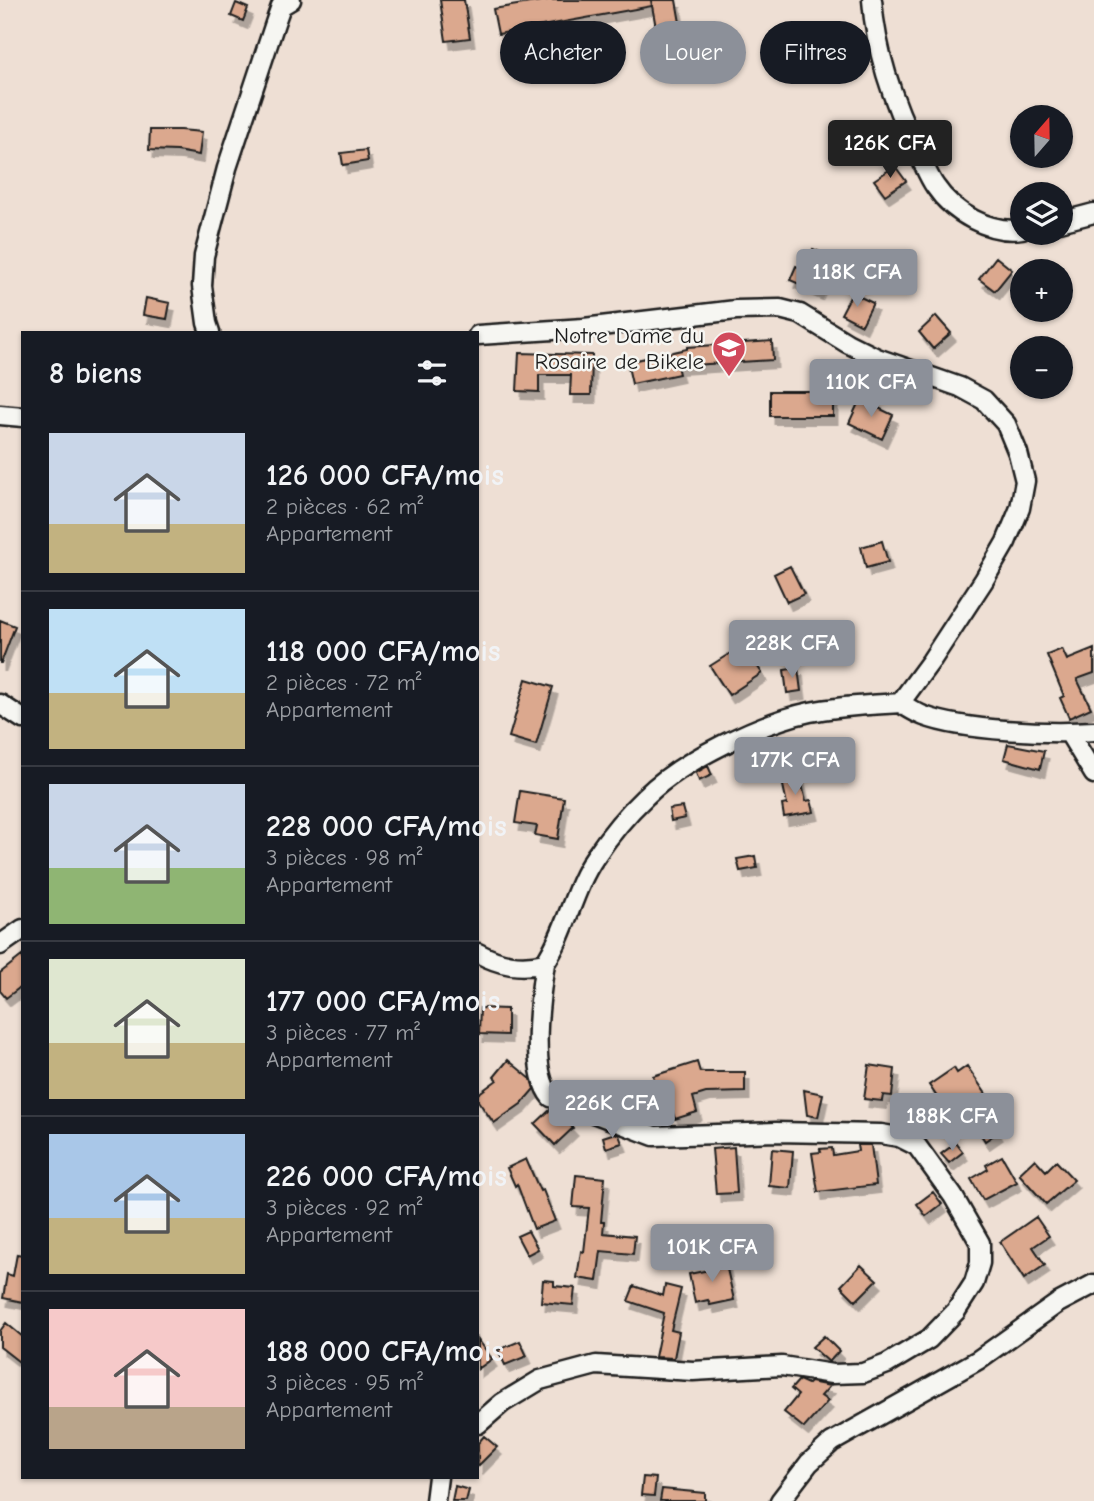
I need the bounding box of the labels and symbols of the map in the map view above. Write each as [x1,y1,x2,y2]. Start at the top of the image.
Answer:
north arrow [1010,105,1073,168]
pin: 126K CFA [818,120,962,180]
pin: 118K CFA [785,250,929,309]
place label: Notre Dame du Rosaire de Bikele [534,322,704,375]
school or university icon: Notre Dame du Rosaire de Bikele [710,329,748,378]
pin: 110K CFA [799,360,943,419]
pin: 228K CFA [720,620,864,680]
pin: 177K CFA [723,738,867,797]
pin: 226K CFA [540,1080,684,1140]
pin: 188K CFA [880,1094,1024,1153]
pin: 101K CFA [640,1224,784,1284]

